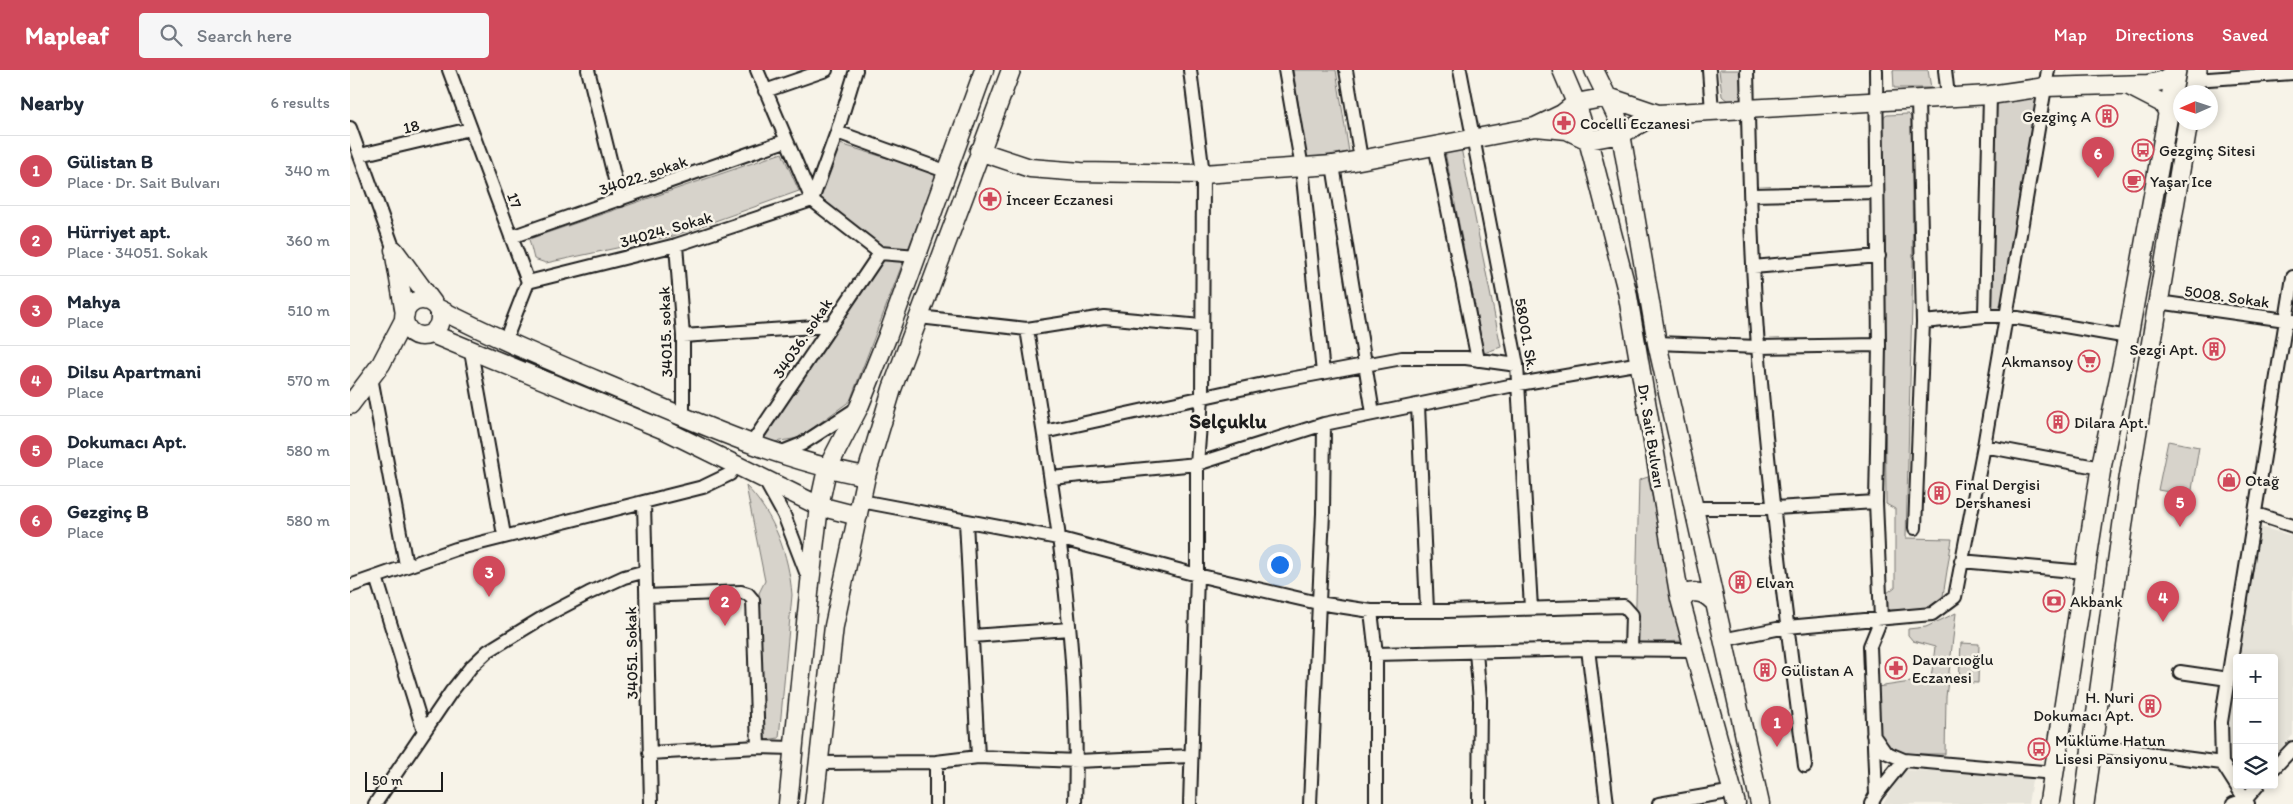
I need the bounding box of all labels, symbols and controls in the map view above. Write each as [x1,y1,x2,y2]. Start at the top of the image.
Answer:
search box [139,13,489,58]
text: Mapleaf [25,21,109,50]
icon: search [157,21,185,49]
text: Search here [197,24,292,47]
text: Map [2054,24,2087,46]
text: Directions [2115,24,2194,46]
text: Saved [2222,24,2268,46]
north arrow [2173,85,2218,130]
text: Nearby [20,90,84,115]
text: 6 results [270,93,330,112]
building icon: Gezginç A [2095,104,2119,128]
place label: Gezginç A [2022,107,2091,126]
pharmacy icon: Cocelli Eczanesi [1552,111,1576,135]
place label: Cocelli Eczanesi [1580,114,1690,133]
street label: 18 [401,115,421,138]
pin: 6 [2082,137,2114,178]
bus stop icon: Gezginç Sitesi [2131,138,2155,162]
place label: Gezginç Sitesi [2159,141,2255,160]
text: Gülistan B [67,150,153,173]
street label: 34022. sokak [596,151,691,199]
text: 1 [32,161,40,180]
text: 340 m [285,161,330,180]
cafe icon: Yaşar Ice [2122,169,2146,193]
place label: Yaşar Ice [2150,172,2213,191]
text: Place · Dr. Sait Bulvarı [67,173,220,192]
pharmacy icon: İnceer Eczanesi [978,187,1002,211]
street label: 17 [503,190,526,211]
place label: İnceer Eczanesi [1006,190,1113,209]
street label: 34024. Sokak [618,207,715,252]
text: Hürriyet apt. [67,220,171,243]
text: 2 [32,231,40,250]
text: 360 m [286,231,330,250]
text: Place · 34051. Sokak [67,243,208,262]
street label: 5008. Sokak [2183,281,2271,312]
street label: 34015. sokak [654,285,677,378]
text: Mahya [67,290,120,313]
street label: 34036. sokak [769,294,837,382]
street label: 58001. Sk. [1511,296,1542,372]
text: 3 [32,301,40,320]
text: 510 m [287,301,330,320]
text: Place [67,313,104,332]
building icon: Sezgi Apt. [2202,337,2226,361]
place label: Sezgi Apt. [2130,340,2198,359]
supermarket icon: Akmansoy [2077,349,2101,373]
place label: Akmansoy [2001,352,2073,371]
text: Dilsu Apartmani [67,360,201,383]
text: 4 [31,371,41,390]
text: 570 m [287,371,330,390]
text: Place [67,383,104,402]
street label: Dr. Sait Bulvarı [1634,383,1669,490]
district label: Selçuklu [1189,408,1267,434]
building icon: Dilara Apt. [2046,410,2070,434]
place label: Dilara Apt. [2074,413,2148,432]
text: Dokumacı Apt. [67,430,187,453]
text: 5 [32,441,40,460]
text: 580 m [286,441,330,460]
text: Place [67,453,104,472]
shop icon: Otağ [2217,468,2241,492]
place label: Otağ [2245,471,2280,490]
place label: Final Dergisi Dershanesi [1955,475,2040,512]
building icon: Final Dergisi Dershanesi [1927,481,1951,505]
pin: 5 [2164,486,2196,527]
text: Gezginç B [67,500,149,523]
text: 6 [32,511,40,530]
text: 580 m [286,511,330,530]
text: Place [67,523,104,542]
your location [1267,552,1293,578]
pin: 3 [473,556,505,597]
building icon: Elvan [1728,570,1752,594]
place label: Elvan [1756,573,1794,592]
pin: 4 [2147,581,2179,622]
pin: 2 [709,585,741,626]
bank icon: Akbank [2042,589,2066,613]
place label: Akbank [2070,592,2123,611]
street label: 34051. Sokak [621,606,642,700]
place label: Davarcıoğlu Eczanesi [1912,650,1994,687]
map controls [2233,654,2278,789]
button: + [2233,654,2278,699]
pharmacy icon: Davarcıoğlu Eczanesi [1884,656,1908,680]
building icon: Gülistan A [1753,658,1777,682]
place label: Gülistan A [1781,661,1853,680]
place label: H. Nuri Dokumacı Apt. [2033,688,2134,725]
building icon: H. Nuri Dokumacı Apt. [2138,694,2162,718]
button: − [2233,699,2278,744]
pin: 1 [1761,706,1793,747]
place label: Müklüme Hatun Lisesi Pansiyonu [2055,731,2168,768]
bus stop icon: Müklüme Hatun Lisesi Pansiyonu [2027,737,2051,761]
button: layers [2233,744,2278,789]
scale bar [365,769,442,792]
text: 50 m [372,772,403,789]

